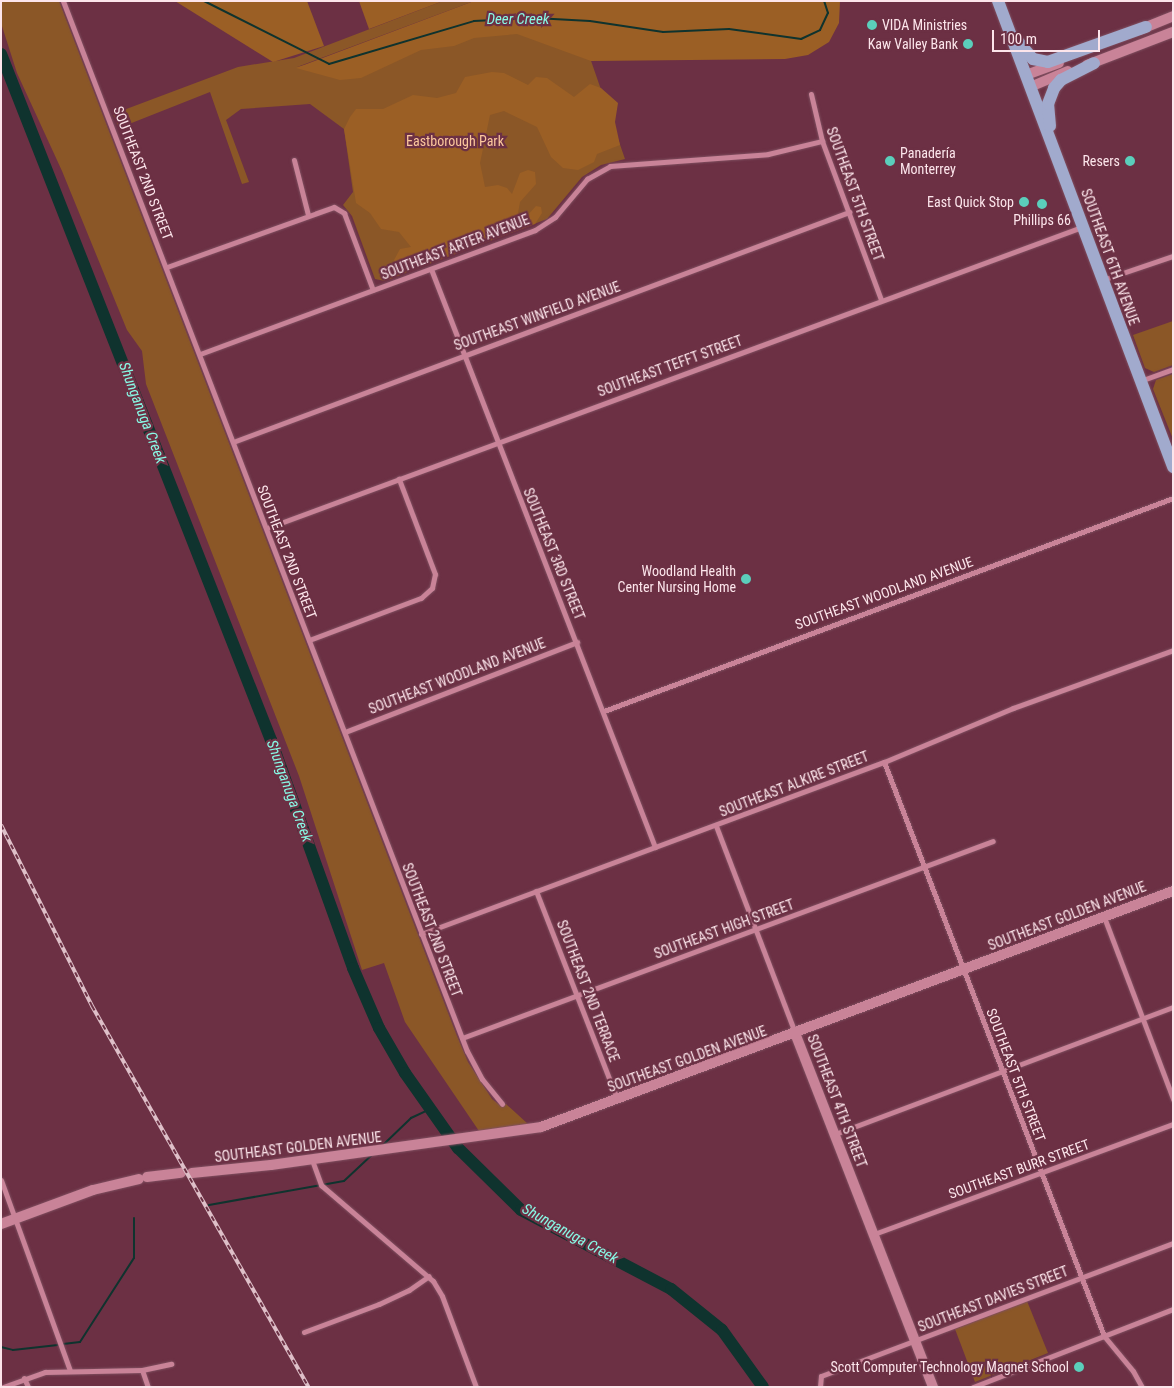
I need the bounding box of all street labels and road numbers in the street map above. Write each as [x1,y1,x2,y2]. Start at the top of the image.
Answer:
street label: SOUTHEAST 2ND STREET [110,104,176,242]
street label: SOUTHEAST 5TH STREET [823,125,887,263]
street label: SOUTHEAST 6TH AVENUE [1077,186,1143,328]
street label: SOUTHEAST ARTER AVENUE [378,211,532,283]
street label: SOUTHEAST WINFIELD AVENUE [451,278,623,354]
street label: SOUTHEAST TEFFT STREET [595,332,745,400]
street label: SOUTHEAST 2ND STREET [254,483,320,621]
street label: SOUTHEAST 3RD STREET [520,485,588,623]
street label: SOUTHEAST WOODLAND AVENUE [793,553,975,633]
street label: SOUTHEAST WOODLAND AVENUE [366,634,548,718]
street label: SOUTHEAST ALKIRE STREET [717,748,871,820]
street label: SOUTHEAST 2ND STREET [399,861,465,999]
street label: SOUTHEAST GOLDEN AVENUE [985,878,1149,954]
street label: SOUTHEAST HIGH STREET [652,896,796,962]
street label: SOUTHEAST 2ND TERRACE [553,917,623,1065]
street label: SOUTHEAST 5TH STREET [983,1006,1049,1144]
street label: SOUTHEAST GOLDEN AVENUE [605,1022,769,1096]
street label: SOUTHEAST 4TH STREET [804,1032,870,1170]
street label: SOUTHEAST GOLDEN AVENUE [213,1128,383,1166]
street label: SOUTHEAST BURR STREET [946,1136,1092,1202]
street label: SOUTHEAST DAVIES STREET [915,1263,1071,1335]

